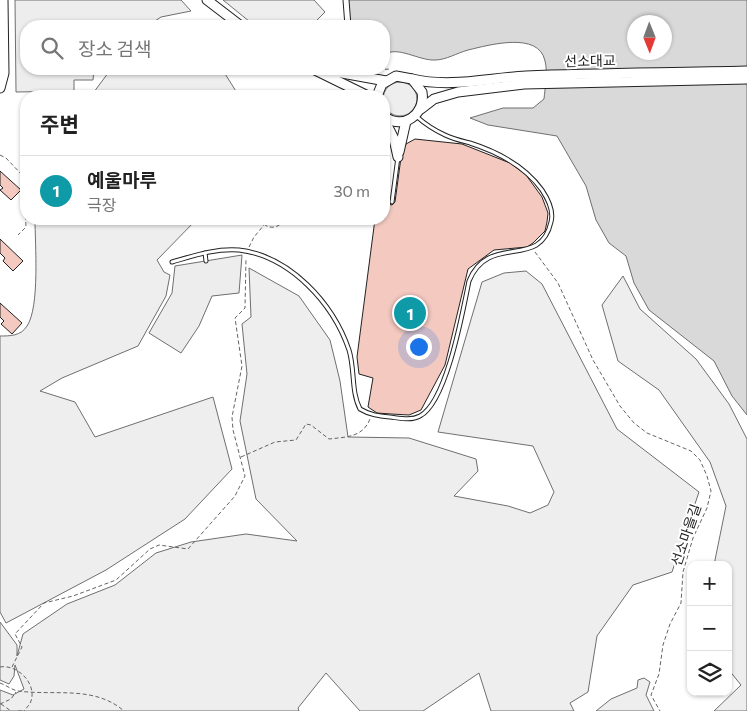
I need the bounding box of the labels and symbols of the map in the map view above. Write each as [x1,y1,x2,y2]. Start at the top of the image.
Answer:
north arrow [627,15,672,60]
street label: 선소대교 [564,52,616,69]
pin: 1 [394,294,426,332]
your location [406,334,432,360]
street label: 선소마을길 [667,502,704,568]

